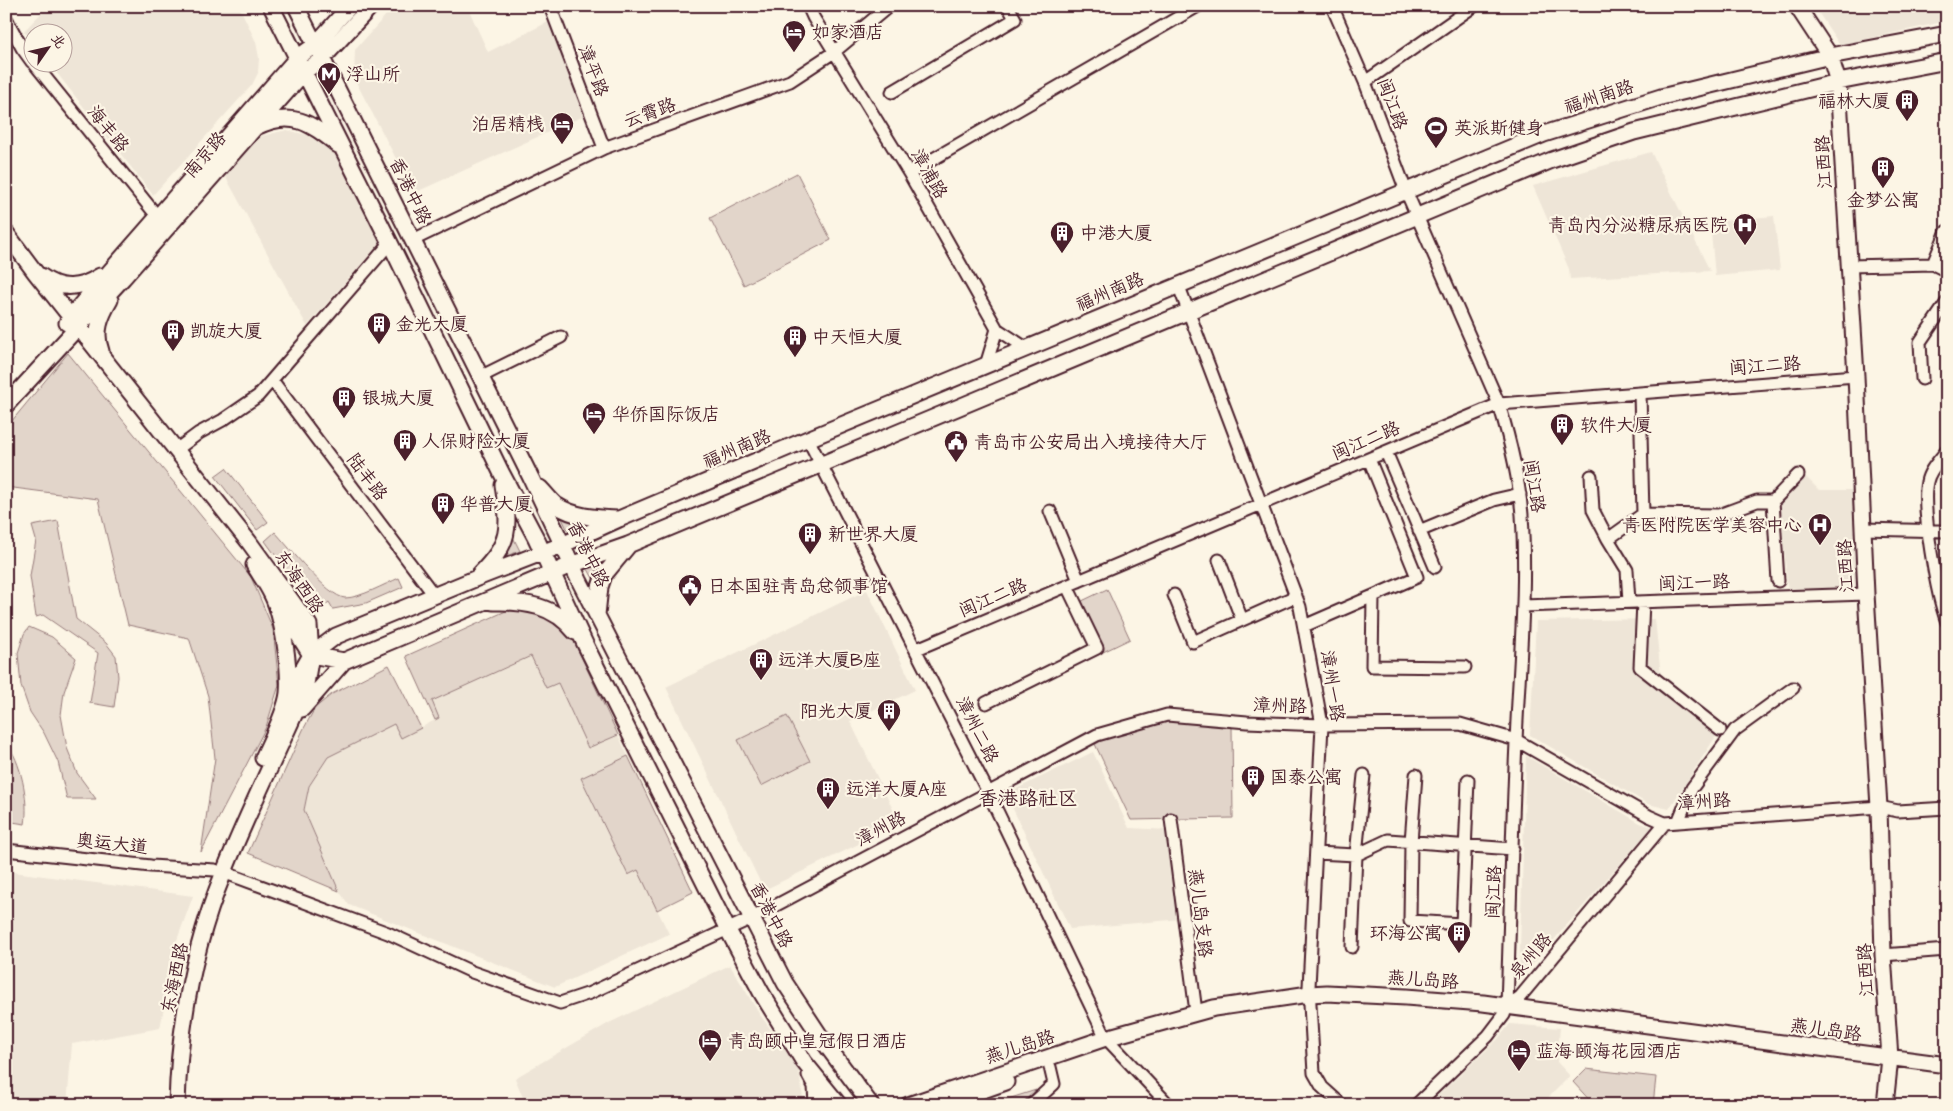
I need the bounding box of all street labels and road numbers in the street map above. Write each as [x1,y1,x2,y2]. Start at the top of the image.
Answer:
street label: 漳平路 [572,41,614,101]
street label: 闽江路 [1371,74,1413,134]
street label: 福州南路 [1561,74,1637,120]
street label: 云霄路 [620,92,680,134]
street label: 海丰路 [81,100,135,158]
street label: 南京路 [178,126,232,184]
street label: 江西路 [1810,134,1838,190]
street label: 漳浦路 [905,144,953,204]
street label: 香港中路 [383,153,437,229]
street label: 福州南路 [1072,266,1148,318]
street label: 闽江二路 [1728,351,1802,381]
street label: 闽江二路 [1328,415,1404,467]
street label: 福州南路 [699,423,775,475]
street label: 陆丰路 [341,448,393,506]
street label: 闽江路 [1517,457,1551,515]
street label: 香港中路 [561,516,615,592]
street label: 江西路 [1832,538,1860,594]
street label: 东海西路 [269,545,329,619]
street label: 闽江一路 [1658,569,1730,597]
street label: 闽江二路 [955,572,1031,624]
street label: 漳州一路 [1314,648,1350,724]
street label: 漳州二路 [950,692,1004,768]
street label: 漳州路 [1253,693,1307,719]
street label: 漳州路 [1676,788,1732,816]
street label: 漳州路 [851,805,911,853]
street label: 奥运大道 [75,828,149,860]
street label: 闽江路 [1481,865,1507,919]
street label: 燕儿岛支路 [1182,867,1218,959]
street label: 香港中路 [744,877,798,953]
street label: 泉州路 [1504,927,1558,985]
street label: 东海西路 [155,940,195,1016]
street label: 江西路 [1852,942,1880,998]
street label: 燕儿岛路 [1386,965,1460,995]
street label: 燕儿岛路 [1789,1013,1863,1047]
street label: 燕儿岛路 [982,1024,1058,1070]

